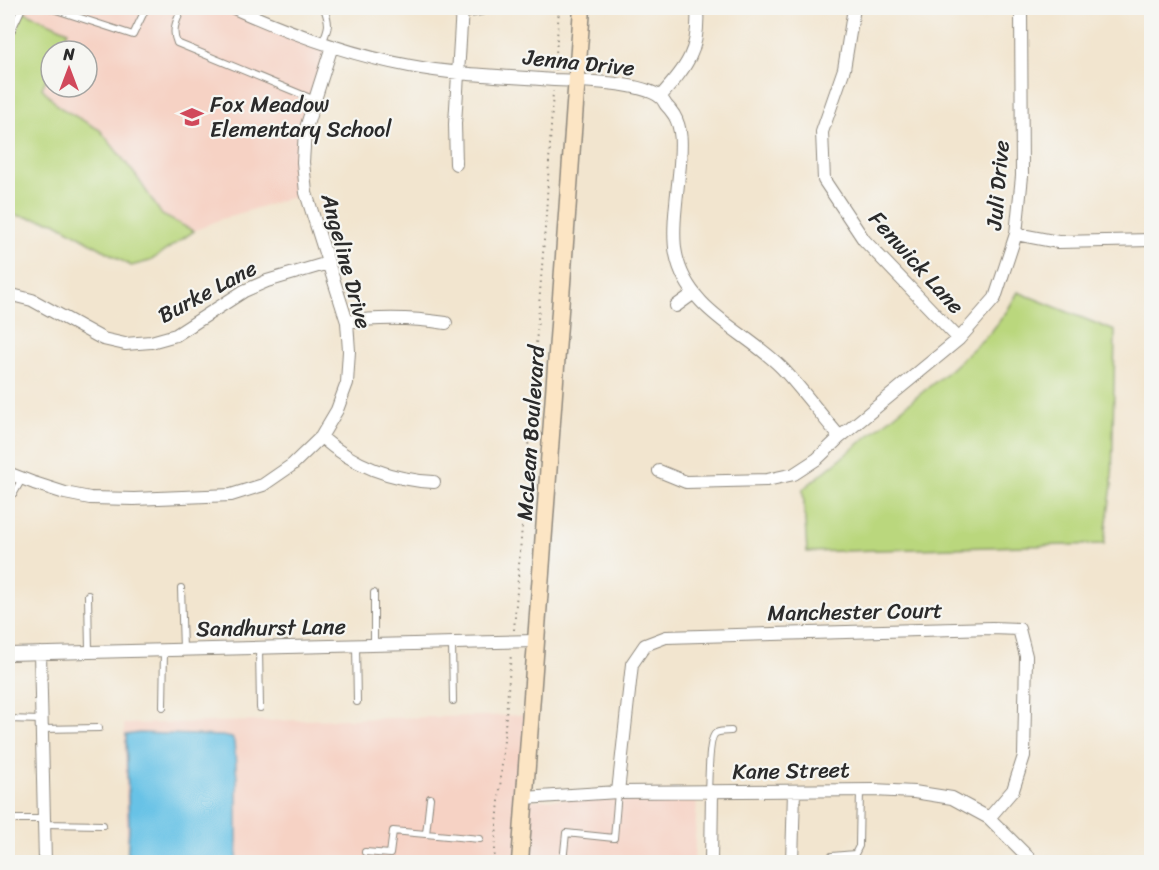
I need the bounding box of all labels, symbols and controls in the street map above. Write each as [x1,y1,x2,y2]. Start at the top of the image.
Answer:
street label: Jenna Drive [520,37,637,88]
north arrow [39,39,99,99]
text: N [62,40,75,69]
place label: Fox Meadow Elementary School [210,85,392,149]
school or university icon: Fox Meadow Elementary School [179,104,205,130]
street label: Juli Drive [974,139,1021,233]
street label: Angeline Drive [309,188,383,333]
street label: Fenwick Lane [859,201,974,323]
street label: Burke Lane [150,249,264,334]
street label: McLean Boulevard [505,343,556,522]
street label: Manchester Court [767,590,943,633]
street label: Sandhurst Lane [196,607,346,648]
street label: Kane Street [732,750,850,791]

